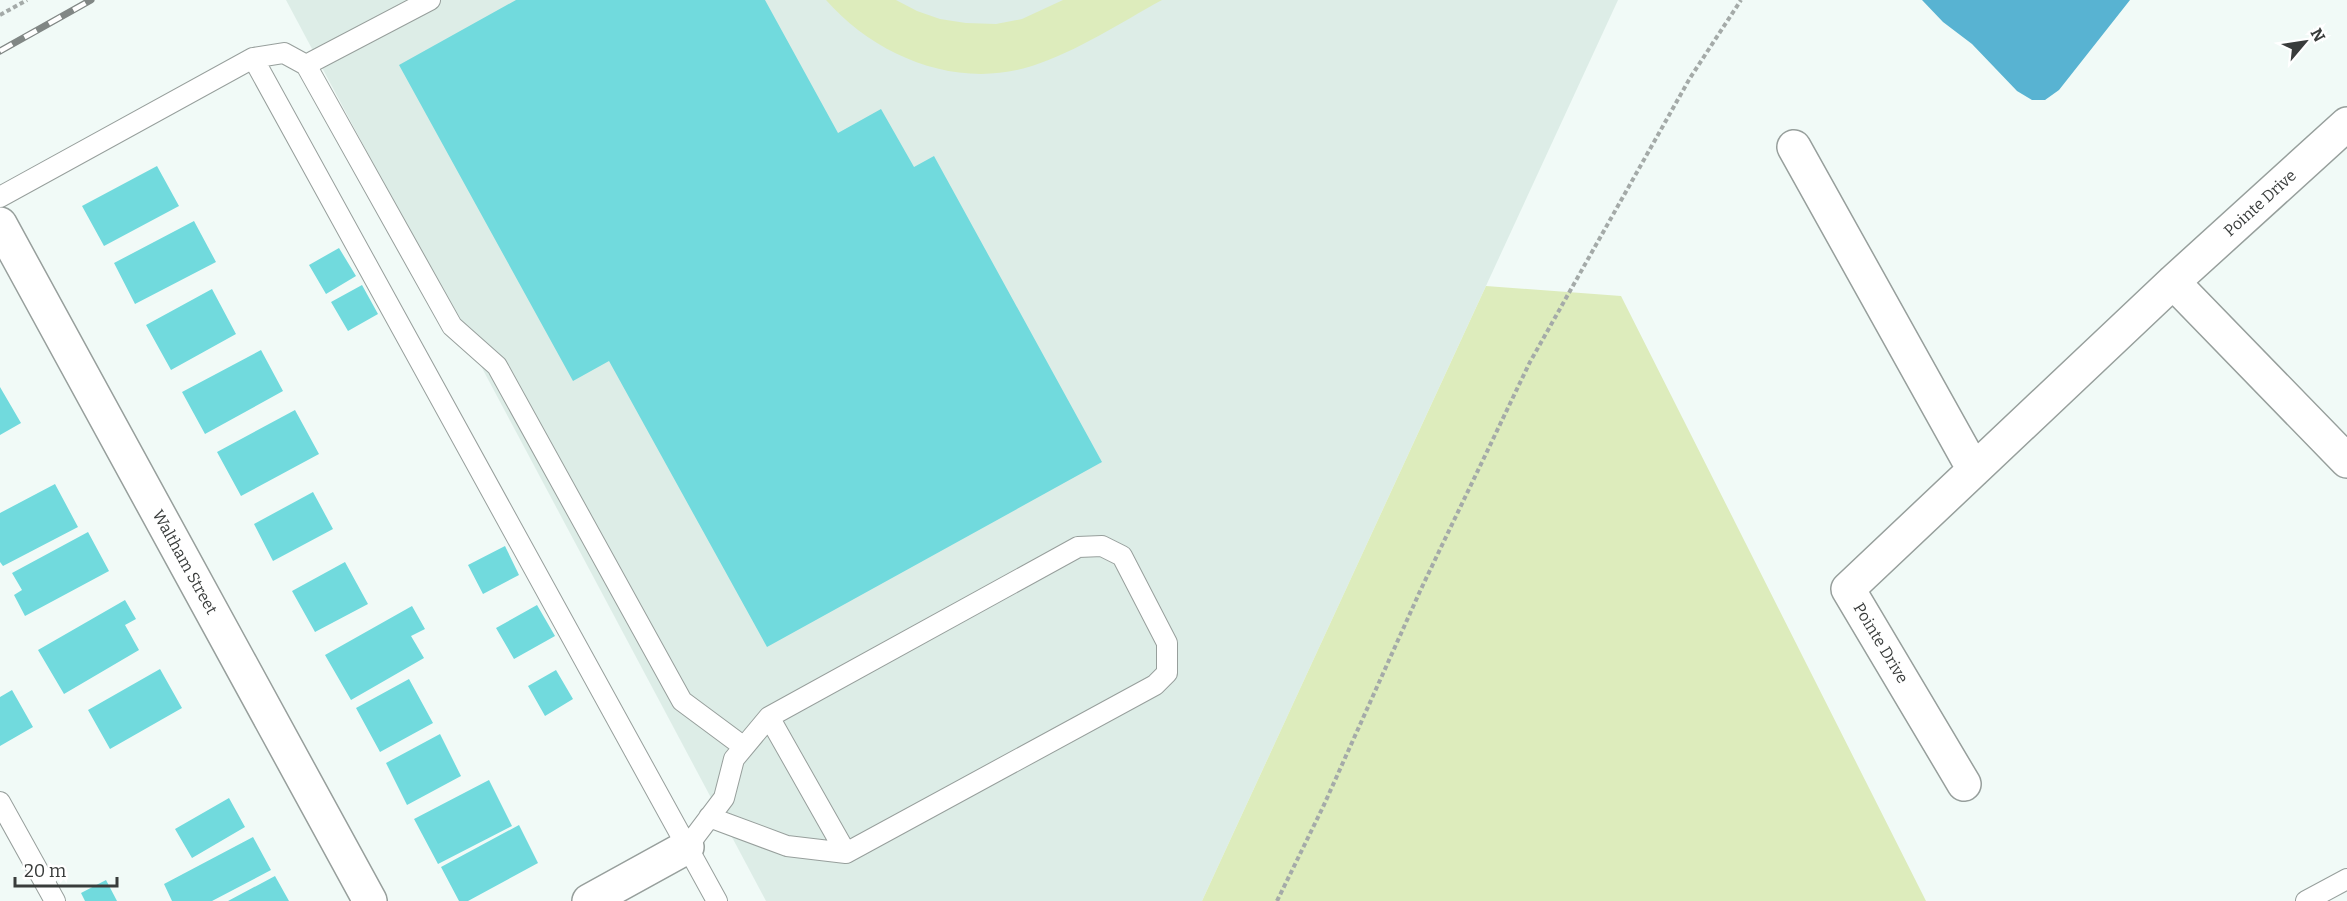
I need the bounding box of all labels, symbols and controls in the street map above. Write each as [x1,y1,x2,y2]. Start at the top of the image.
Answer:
north arrow [2275,12,2335,72]
text: N [2306,25,2329,45]
street label: Pointe Drive [2220,166,2300,240]
street label: Waltham Street [148,507,222,618]
street label: Pointe Drive [1850,599,1912,687]
scale bar [15,850,117,888]
text: 20 m [24,860,66,882]

